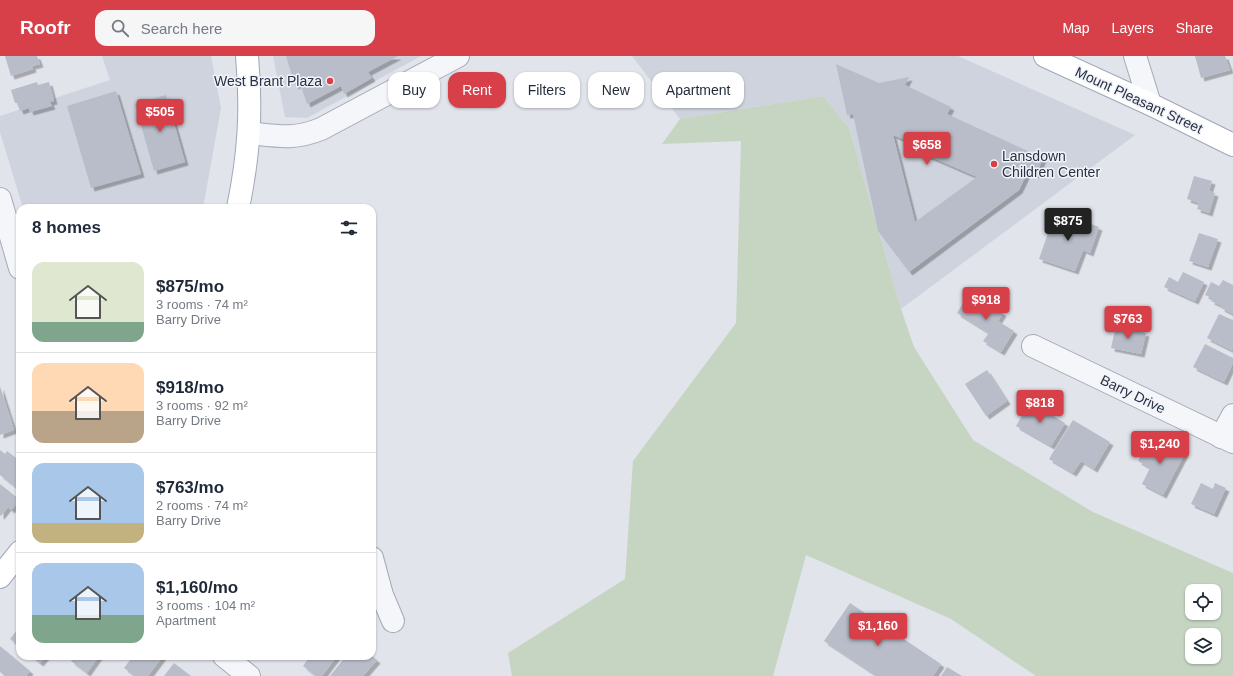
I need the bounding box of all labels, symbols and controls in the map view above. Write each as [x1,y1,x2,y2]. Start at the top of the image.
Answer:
search box [95,10,375,46]
text: Roofr [20,17,71,38]
icon: search [109,17,131,39]
text: Search here [141,20,222,37]
text: Map [1062,20,1090,36]
text: Layers [1112,20,1154,36]
text: Share [1176,20,1213,36]
street label: Mount Pleasant Street [1073,63,1205,137]
chip: Buy [388,72,440,108]
chip: Rent [448,72,506,108]
chip: Filters [514,72,580,108]
chip: New [588,72,644,108]
chip: Apartment [652,72,744,108]
place label: West Brant Plaza [214,73,322,89]
marker: West Brant Plaza [325,76,335,86]
pin: $505 [136,99,184,133]
text: $505 [146,104,174,119]
pin: $658 [903,132,951,166]
text: $658 [913,137,941,152]
place label: Lansdown Children Center [1002,148,1100,180]
marker: Lansdown Children Center [989,159,999,169]
pin: $875 [1044,208,1092,242]
text: $875 [1054,213,1082,228]
icon: filters [338,217,360,239]
text: 8 homes [32,218,101,237]
text: $875/mo [156,277,224,296]
icon: home [64,278,112,326]
pin: $918 [962,287,1010,321]
text: $918 [972,292,1000,307]
text: 3 rooms · 74 m² [156,297,248,312]
pin: $763 [1104,306,1152,340]
text: $763 [1114,311,1142,326]
text: Barry Drive [156,312,221,327]
street label: Barry Drive [1098,371,1168,417]
text: $918/mo [156,378,224,397]
icon: home [64,379,112,427]
pin: $818 [1016,390,1064,424]
text: $818 [1026,395,1054,410]
text: 3 rooms · 92 m² [156,398,248,413]
text: Barry Drive [156,413,221,428]
pin: $1,240 [1127,431,1193,465]
text: $1,240 [1140,436,1180,451]
text: $763/mo [156,478,224,497]
icon: home [64,479,112,527]
text: 2 rooms · 74 m² [156,498,248,513]
text: Barry Drive [156,513,221,528]
text: $1,160/mo [156,578,238,597]
icon: home [64,579,112,627]
map controls [1185,584,1221,664]
button: locate [1185,584,1221,620]
text: 3 rooms · 104 m² [156,598,255,613]
text: Apartment [156,613,216,628]
pin: $1,160 [845,613,911,647]
text: $1,160 [858,618,898,633]
button: layers [1185,628,1221,664]

